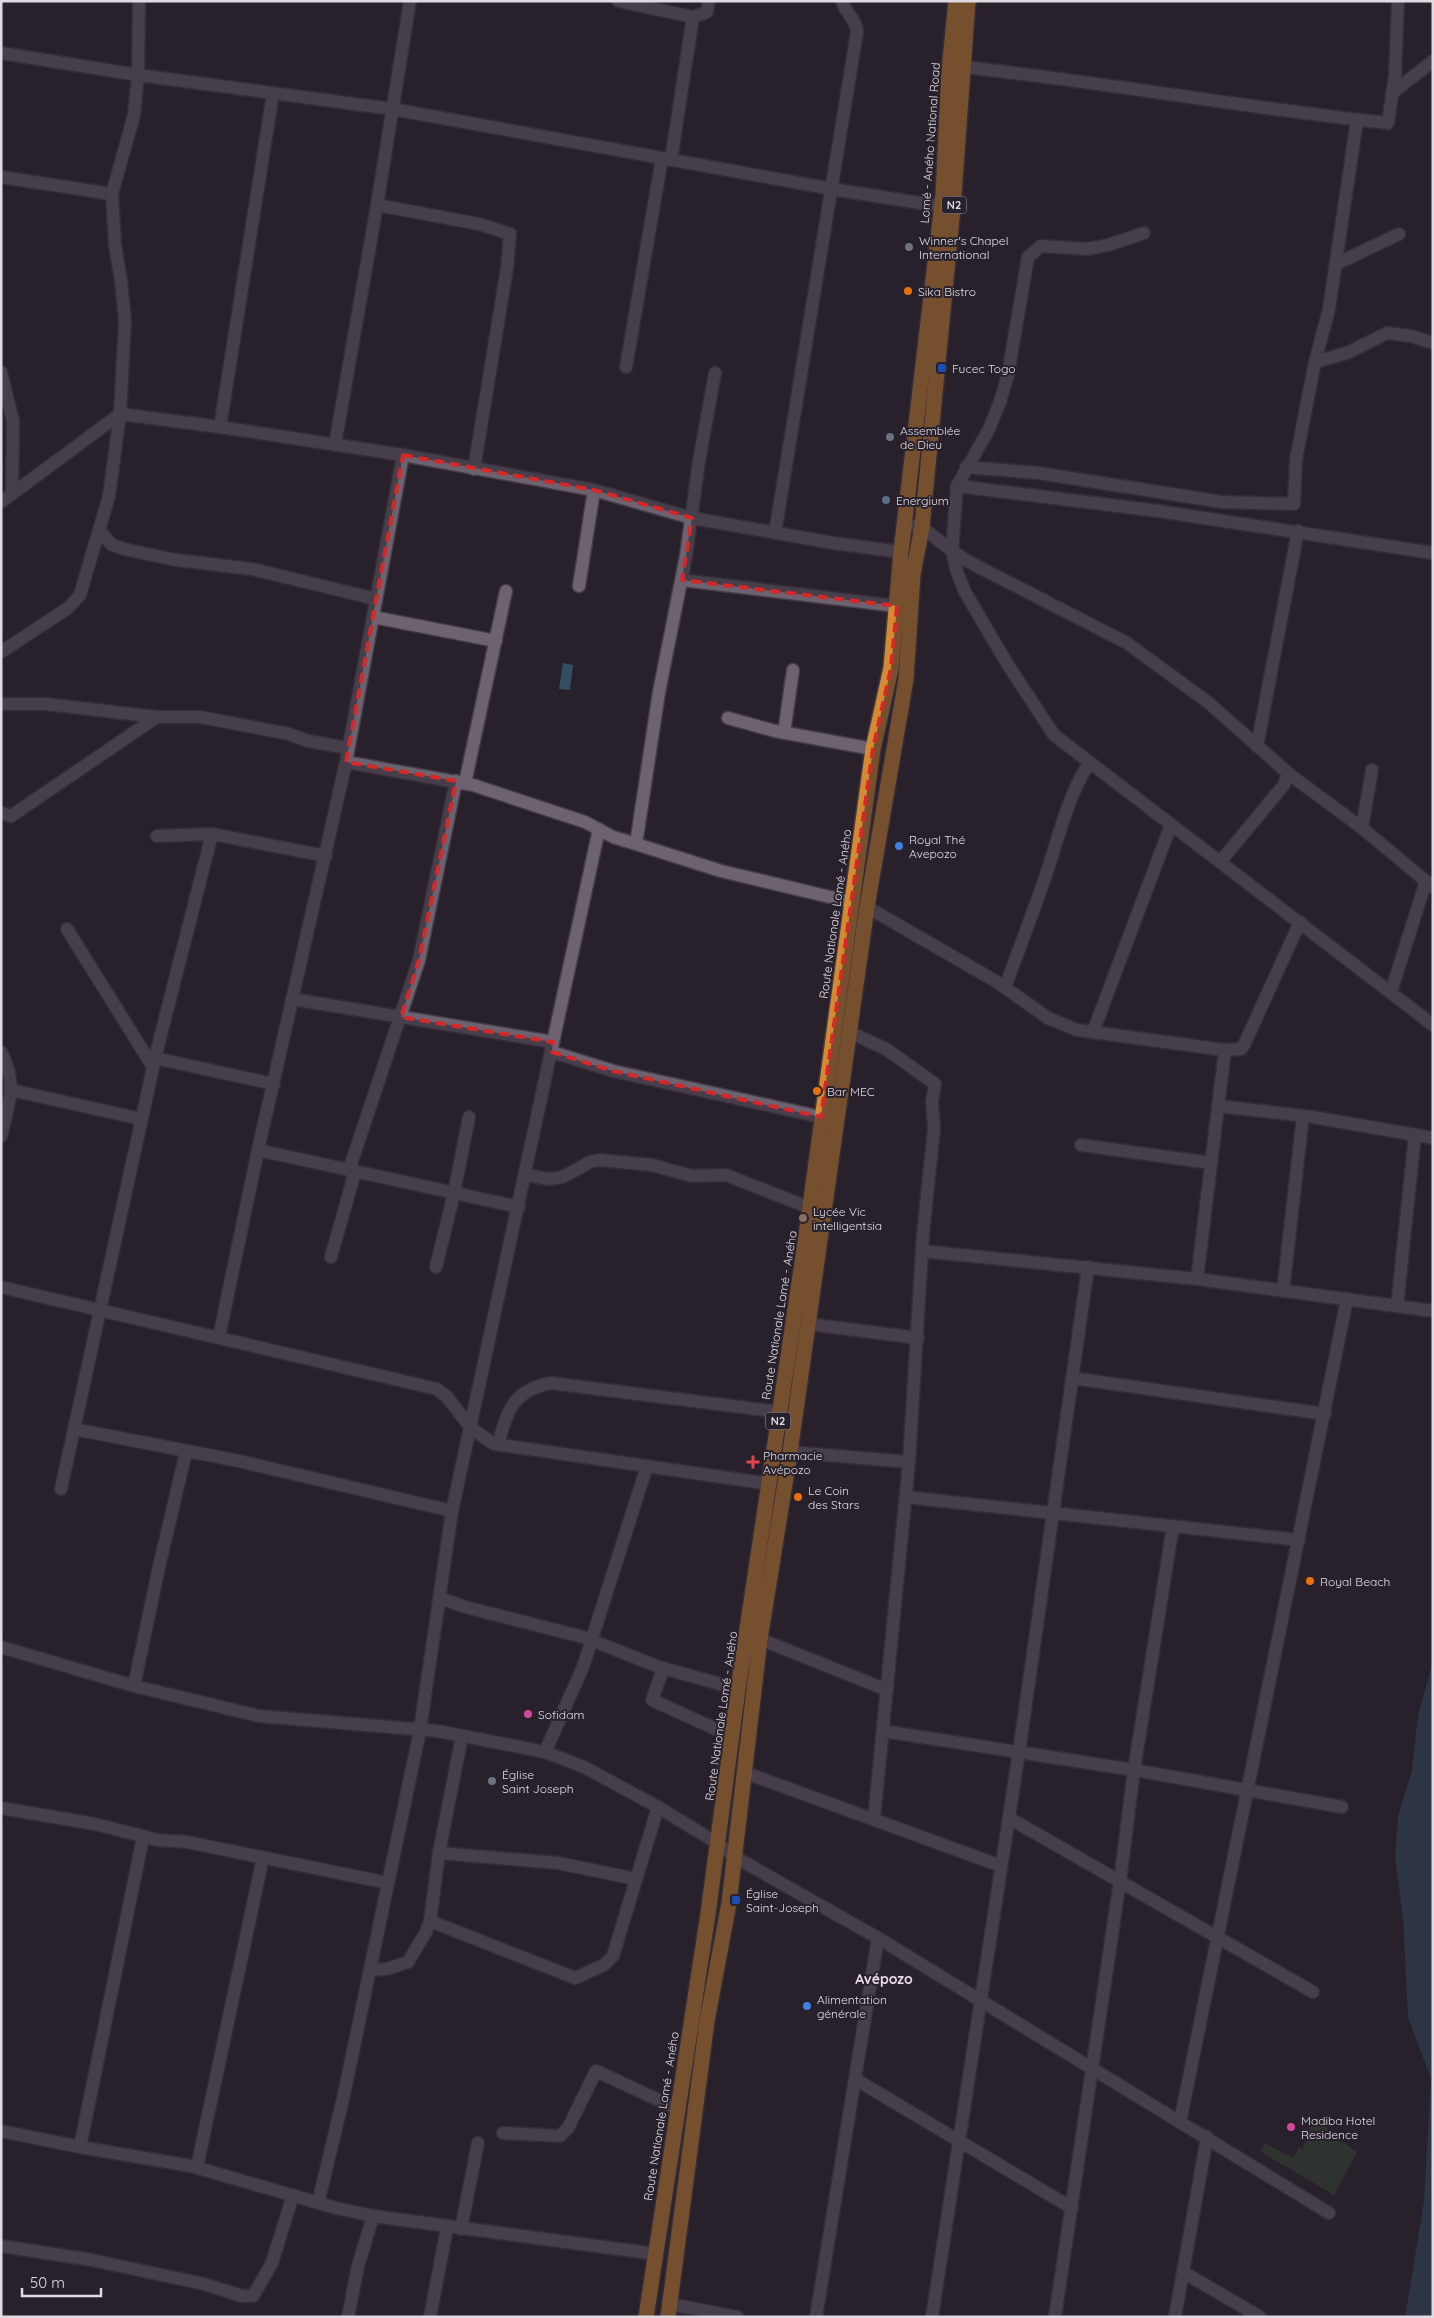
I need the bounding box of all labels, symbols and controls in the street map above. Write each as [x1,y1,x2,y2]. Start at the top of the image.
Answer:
street label: Lomé - Aného National Road [917,62,943,224]
road number: N2 [942,196,966,214]
place label: Winner's Chapel International [919,233,1008,262]
marker: Winner's Chapel International [903,241,915,253]
place label: Sika Bistro [918,284,976,299]
marker: Sika Bistro [902,285,914,297]
place label: Fucec Togo [952,361,1015,376]
marker: Fucec Togo [936,362,948,374]
place label: Assemblée de Dieu [900,423,960,452]
marker: Assemblée de Dieu [884,431,896,443]
place label: Energium [896,493,949,508]
marker: Energium [880,494,892,506]
street label: Route Nationale Lomé - Aného [816,828,854,1000]
place label: Royal Thé Avepozo [909,832,965,861]
marker: Royal Thé Avepozo [893,840,905,852]
place label: Bar MEC [827,1084,875,1099]
marker: Bar MEC [811,1085,823,1097]
place label: Lycée Vic intelligentsia [813,1204,882,1233]
marker: Lycée Vic intelligentsia [797,1212,809,1224]
street label: Route Nationale Lomé - Aného [758,1229,800,1401]
road number: N2 [766,1412,790,1430]
place label: Pharmacie Avépozo [763,1448,823,1477]
marker: Pharmacie Avépozo [747,1456,759,1468]
place label: Le Coin des Stars [808,1483,860,1512]
marker: Le Coin des Stars [792,1491,804,1503]
place label: Royal Beach [1320,1574,1390,1589]
marker: Royal Beach [1304,1575,1316,1587]
street label: Route Nationale Lomé - Aného [702,1630,740,1802]
place label: Sofidam [538,1707,584,1722]
marker: Sofidam [522,1708,534,1720]
place label: Église Saint Joseph [502,1767,573,1796]
marker: Église Saint Joseph [486,1775,498,1787]
place label: Église Saint-Joseph [746,1886,819,1915]
marker: Église Saint-Joseph [730,1894,742,1906]
district label: Avépozo [855,1970,913,1988]
place label: Alimentation générale [817,1992,887,2021]
marker: Alimentation générale [801,2000,813,2012]
street label: Route Nationale Lomé - Aného [640,2030,682,2202]
place label: Madiba Hotel Residence [1301,2113,1375,2142]
marker: Madiba Hotel Residence [1285,2121,1297,2133]
scale bar [22,2266,101,2298]
text: 50 m [30,2273,65,2292]

